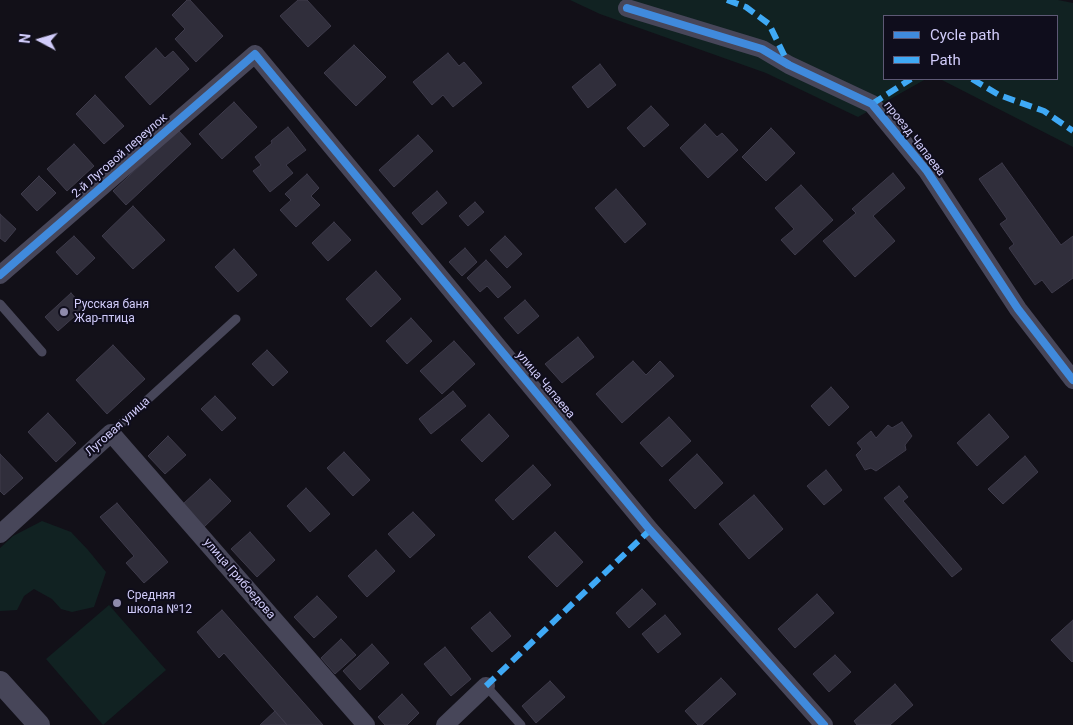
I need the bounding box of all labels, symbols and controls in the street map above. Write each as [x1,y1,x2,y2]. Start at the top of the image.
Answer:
north arrow [15,15,65,65]
legend [883,15,1058,80]
text: Cycle path [930,26,1000,44]
text: N [17,33,34,44]
text: Path [930,51,961,69]
street label: проезд Чапаева [880,99,948,179]
street label: 2-й Луговой переулок [69,111,171,201]
place label: Русская баня Жар-птица [74,298,149,326]
marker: Русская баня Жар-птица [58,306,70,318]
street label: улица Чапаева [513,348,577,422]
street label: Луговая улица [83,394,153,460]
street label: улица Грибоедова [200,536,278,622]
place label: Средняя школа №12 [127,589,192,617]
marker: Средняя школа №12 [111,597,123,609]

